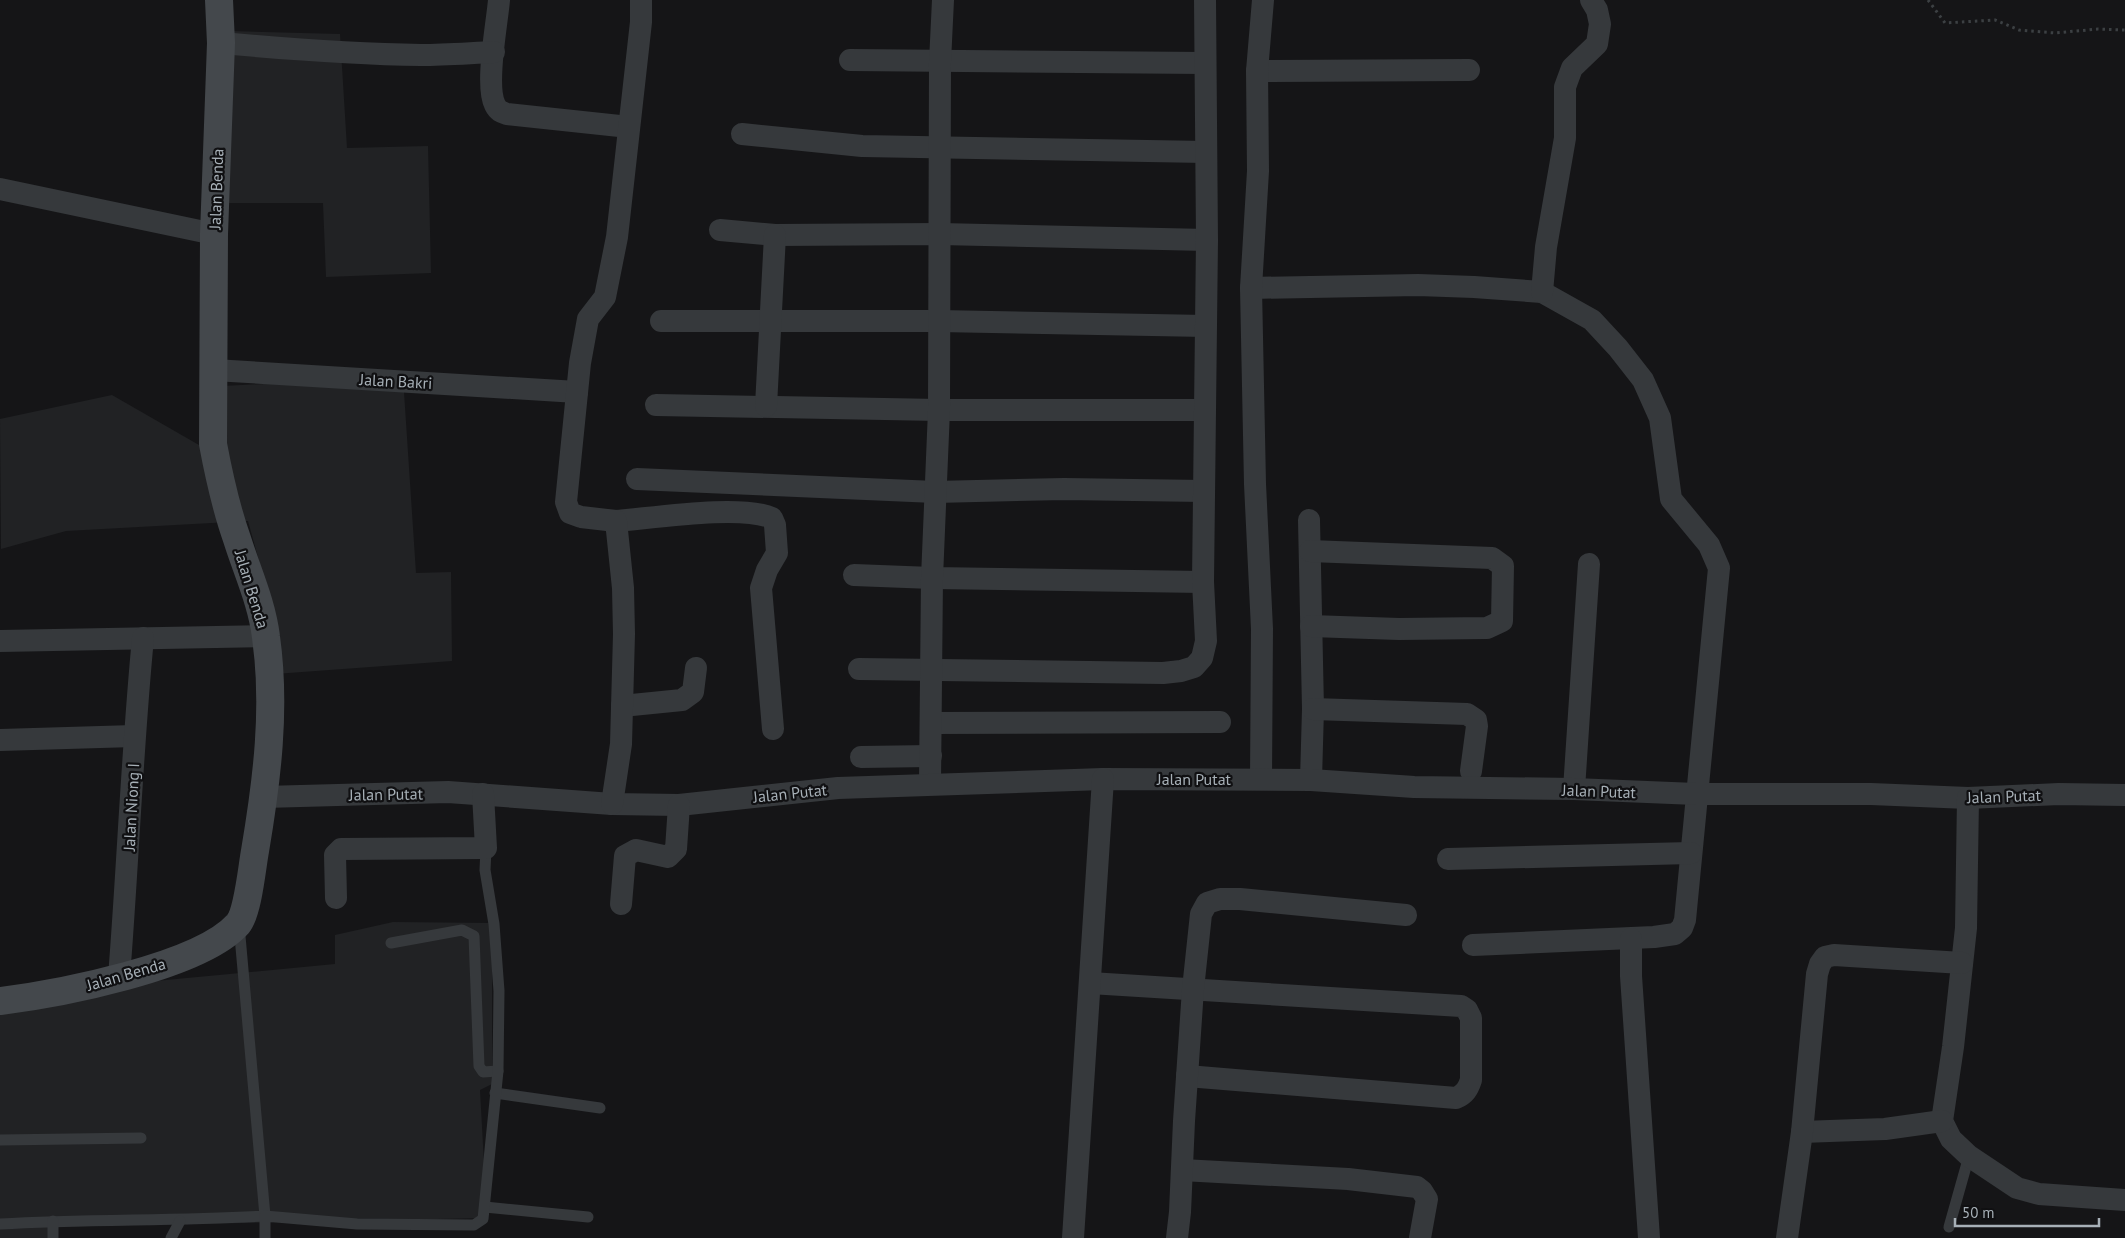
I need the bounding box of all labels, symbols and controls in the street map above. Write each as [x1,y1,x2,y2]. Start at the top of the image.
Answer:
street label: Jalan Benda [205,148,227,231]
street label: Jalan Bakri [358,369,433,393]
street label: Jalan Benda [230,546,273,631]
street label: Jalan Niong I [119,762,143,853]
street label: Jalan Putat [1156,769,1232,789]
street label: Jalan Putat [751,779,828,807]
street label: Jalan Putat [1561,780,1637,802]
street label: Jalan Putat [348,783,424,805]
street label: Jalan Putat [1966,785,2042,807]
street label: Jalan Benda [83,953,168,995]
scale bar [1955,1196,2099,1228]
text: 50 m [1962,1203,1995,1222]

